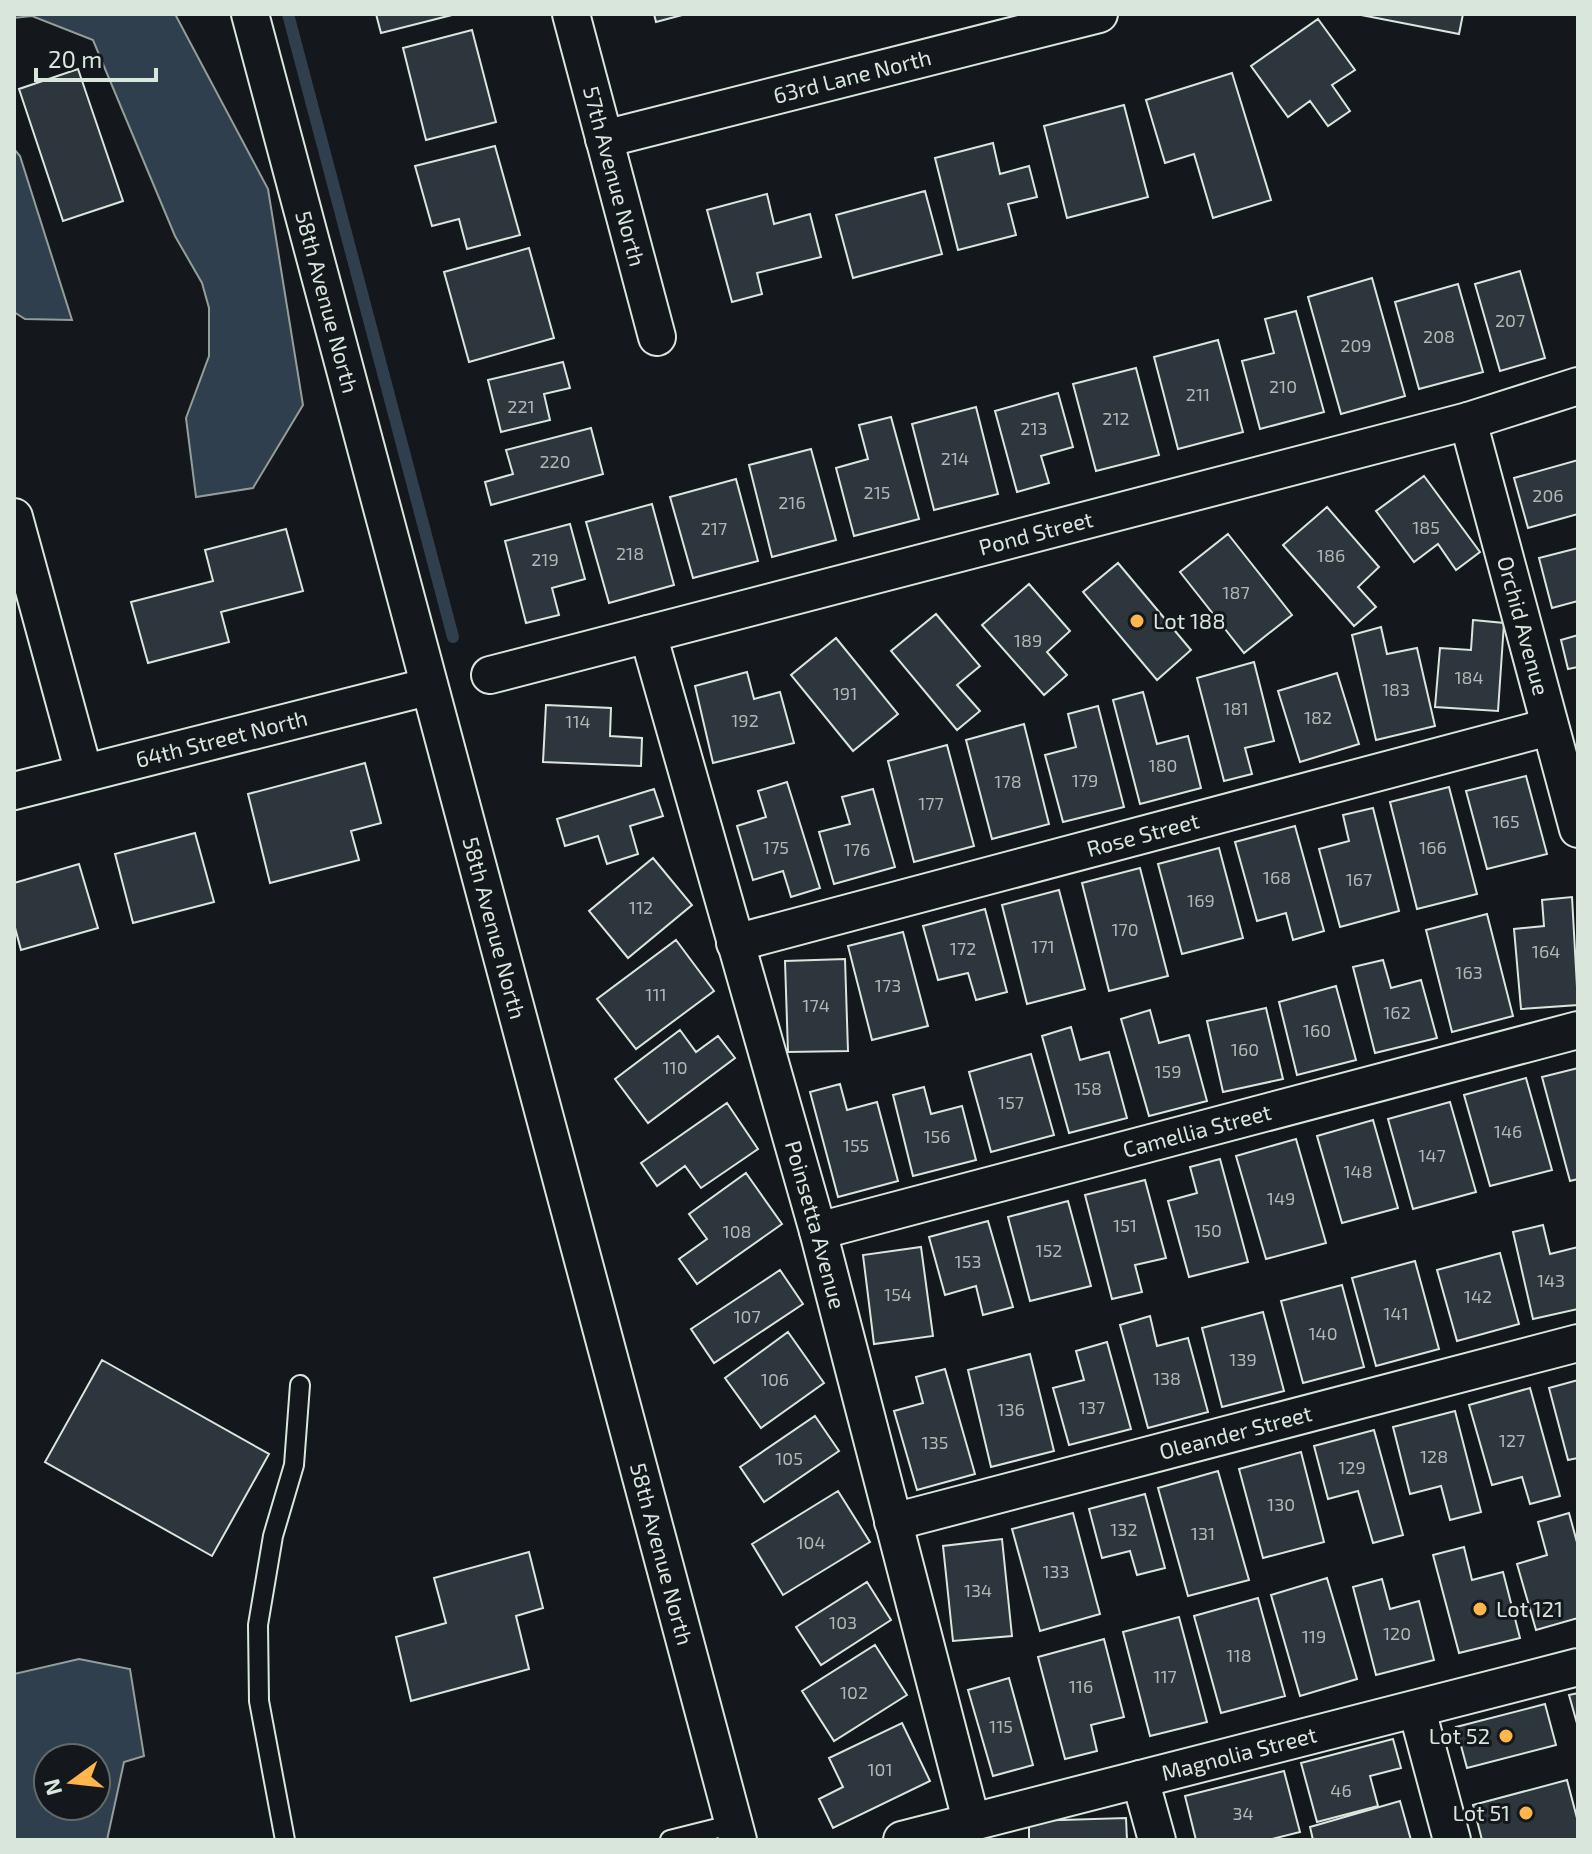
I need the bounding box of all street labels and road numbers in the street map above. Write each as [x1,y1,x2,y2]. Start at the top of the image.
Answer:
street label: 63rd Lane North [770,43,934,108]
street label: 57th Avenue North [579,83,652,269]
street label: 58th Avenue North [291,208,365,396]
street label: Pond Street [976,505,1095,560]
street label: Orchid Avenue [1493,553,1555,698]
street label: 64th Street North [133,704,310,772]
street label: Rose Street [1084,806,1202,861]
street label: 58th Avenue North [458,834,532,1022]
street label: Camellia Street [1120,1098,1274,1162]
street label: Poinsetta Avenue [781,1137,852,1312]
street label: Oleander Street [1156,1399,1314,1464]
street label: 58th Avenue North [626,1460,699,1648]
street label: Magnolia Street [1159,1720,1319,1785]

